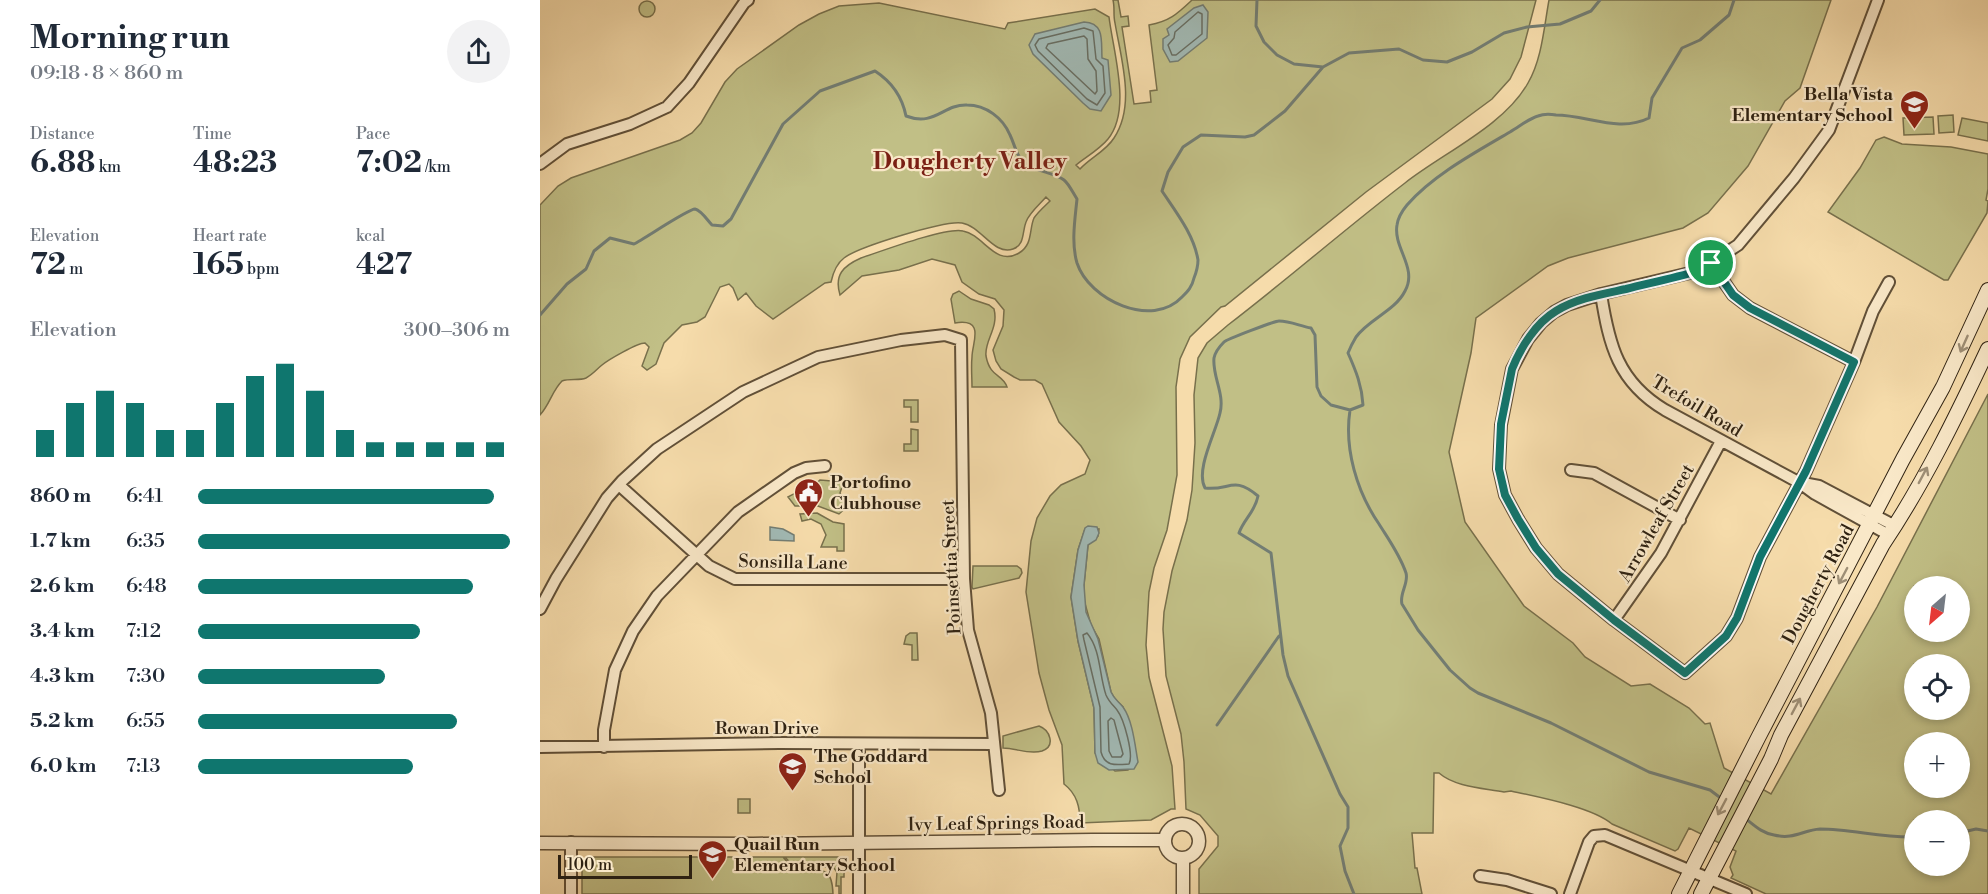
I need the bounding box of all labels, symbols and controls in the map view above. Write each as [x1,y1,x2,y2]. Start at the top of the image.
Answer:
text: Morning run [30,18,230,59]
button: share [447,20,510,83]
text: 09:18 · 8 × 860 m [30,61,183,86]
place label: Bella Vista Elementary School [1732,83,1893,127]
school or university icon: Bella Vista Elementary School [1898,88,1930,130]
text: Distance [30,124,95,144]
text: Time [193,124,232,144]
text: Pace [356,124,390,144]
text: 6.88 [30,144,95,182]
text: 48:23 [193,144,277,182]
text: 7:02 [356,144,422,182]
district label: Dougherty Valley [873,147,1068,177]
text: km [95,157,121,177]
text: /km [422,157,451,177]
text: Elevation [30,226,99,246]
text: Heart rate [193,226,267,246]
text: kcal [356,226,385,246]
pin [1685,237,1736,288]
text: 72 [30,246,66,284]
text: 165 [193,246,244,284]
text: 427 [356,246,412,284]
icon: arrive [1694,246,1727,279]
text: m [66,259,83,279]
text: bpm [244,259,280,279]
text: Elevation [30,318,117,343]
text: 300–306 m [404,318,510,343]
one-way arrow [1958,334,1970,352]
street label: Trefoil Road [1647,370,1747,443]
street label: Arrowleaf Street [1613,459,1700,587]
one-way arrow [1917,467,1929,484]
place label: Portofino Clubhouse [830,471,922,515]
public building icon: Portofino Clubhouse [793,476,825,518]
text: 860 m [30,484,91,509]
text: 6:41 [126,484,163,509]
street label: Poinsettia Street [936,498,967,635]
street label: Dougherty Road [1777,520,1860,648]
text: 1.7 km [30,529,91,554]
text: 6:35 [126,529,165,554]
street label: Sonsilla Lane [738,550,848,575]
one-way arrow [1837,567,1848,585]
text: 2.6 km [30,574,94,599]
text: 6:48 [126,574,167,599]
north arrow [1904,576,1970,642]
map controls [1904,576,1970,876]
text: 3.4 km [30,619,95,644]
text: 7:12 [126,619,161,644]
button: locate [1904,654,1970,720]
text: 4.3 km [30,664,95,689]
text: 7:30 [126,664,165,689]
one-way arrow [1791,698,1802,716]
text: 5.2 km [30,709,94,734]
text: 6:55 [126,709,165,734]
street label: Rowan Drive [715,717,819,740]
button: + [1904,732,1970,798]
place label: The Goddard School [814,745,928,789]
school or university icon: The Goddard School [777,750,809,792]
text: 6.0 km [30,754,96,779]
text: 7:13 [126,754,161,779]
one-way arrow [1716,797,1727,815]
street label: Ivy Leaf Springs Road [907,810,1085,837]
button: − [1904,810,1970,876]
place label: Quail Run Elementary School [734,833,895,877]
school or university icon: Quail Run Elementary School [697,838,729,880]
scale bar [558,852,692,880]
text: 100 m [567,855,612,875]

